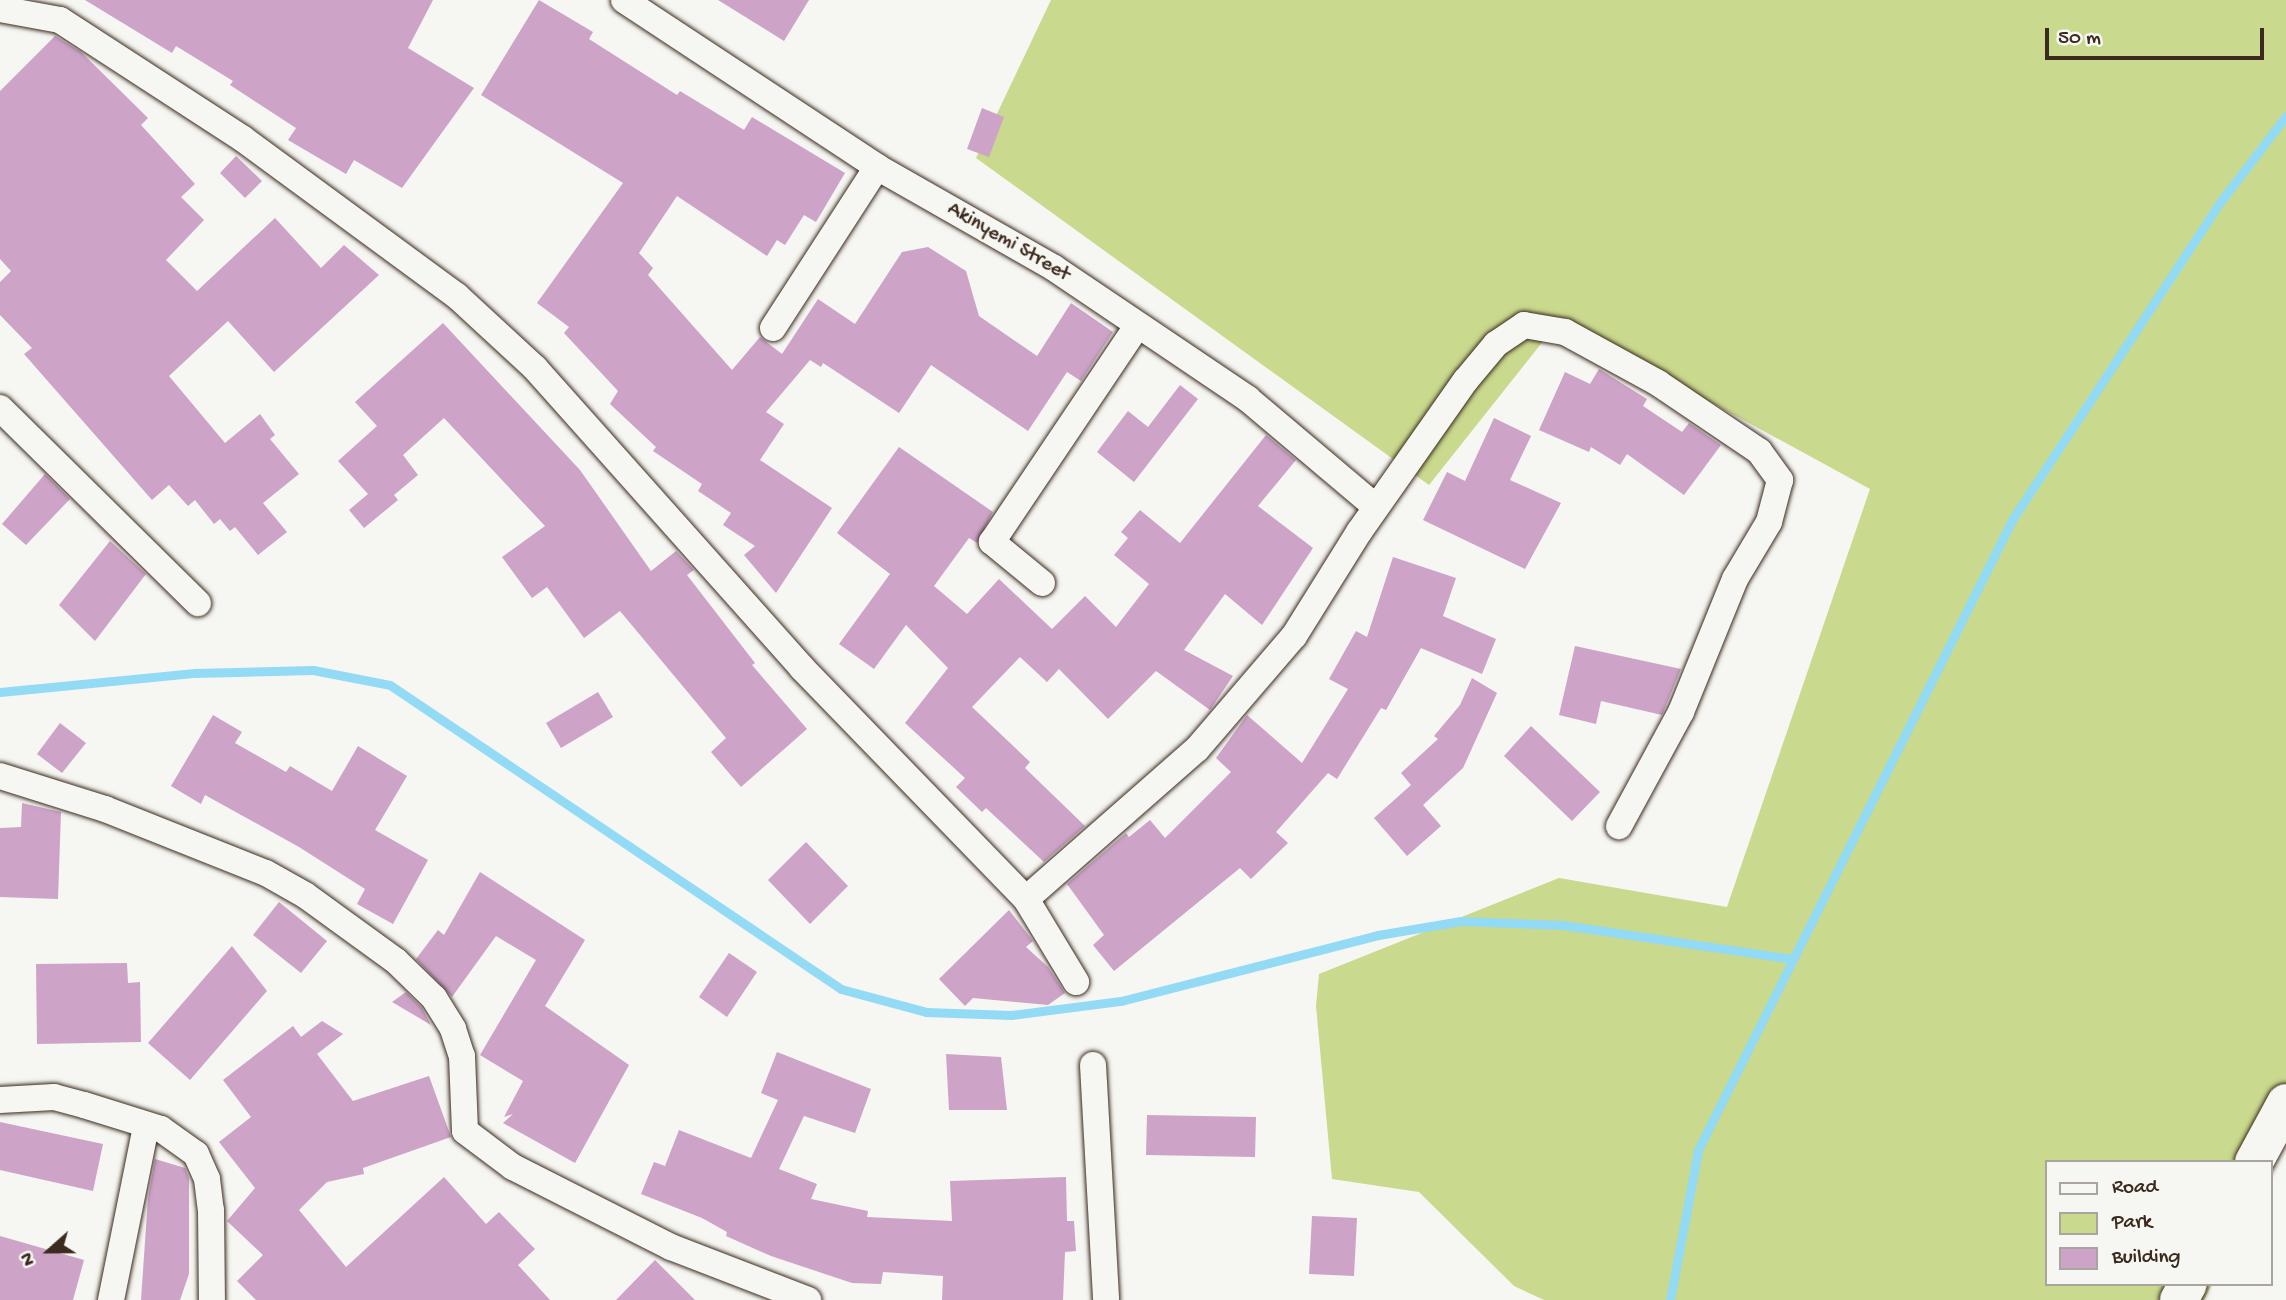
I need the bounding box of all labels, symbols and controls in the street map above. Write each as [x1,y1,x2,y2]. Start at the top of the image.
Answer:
scale bar [2048,14,2267,58]
text: 50 m [2058,27,2101,52]
street label: Akinyemi Street [942,198,1074,288]
legend [2044,1160,2272,1286]
text: Road [2112,1176,2158,1201]
text: Park [2112,1211,2152,1236]
north arrow [14,1216,84,1286]
text: Building [2112,1246,2181,1271]
text: N [16,1249,42,1269]

